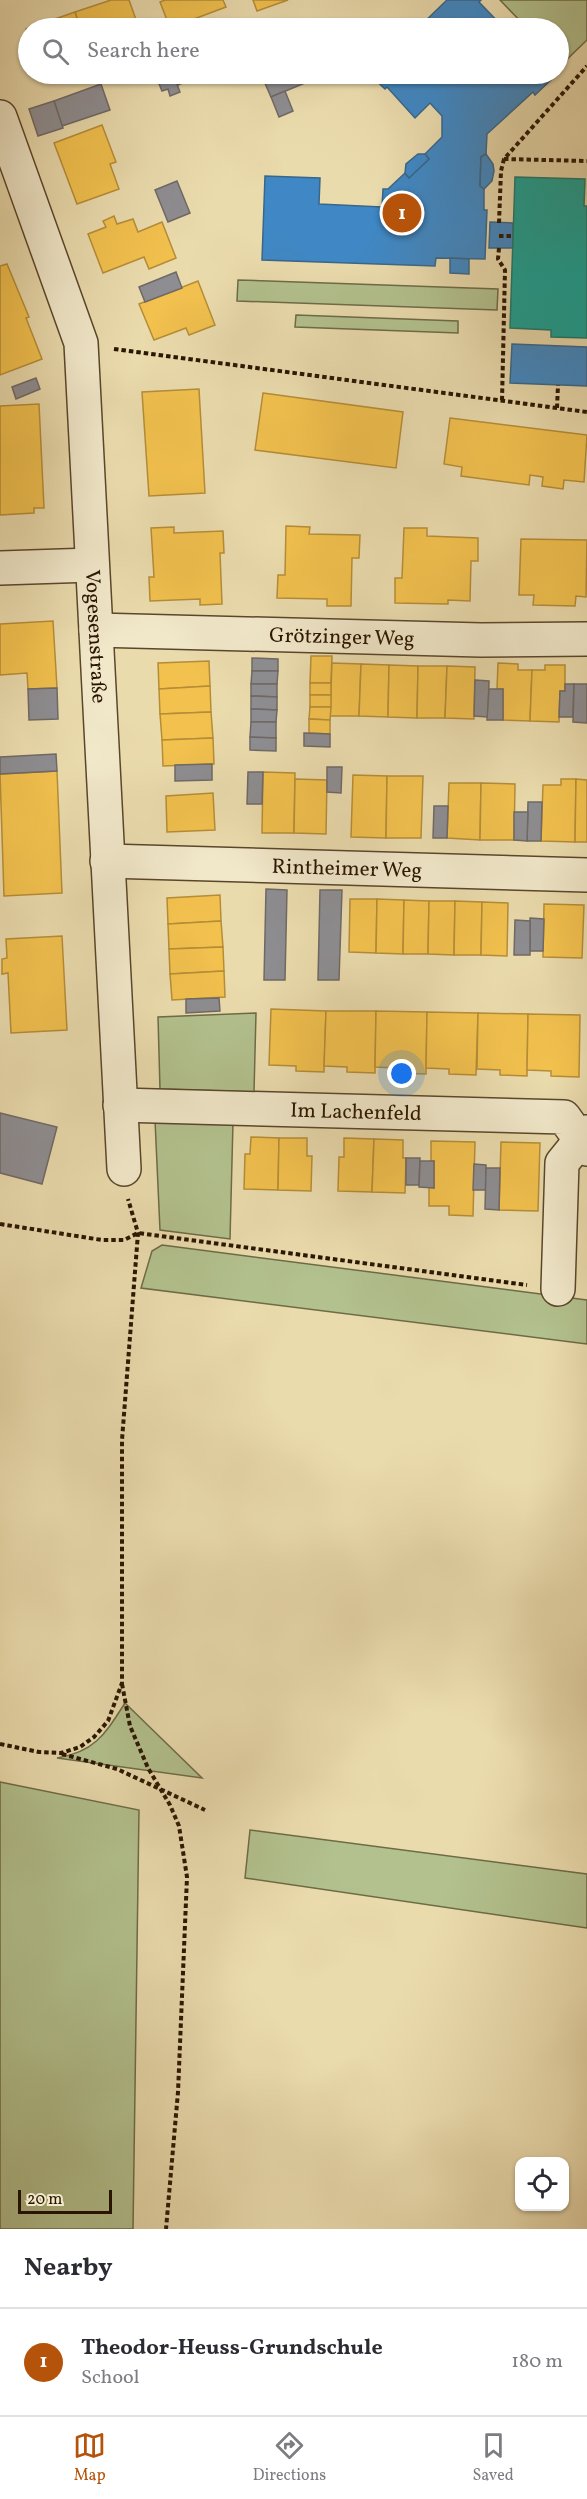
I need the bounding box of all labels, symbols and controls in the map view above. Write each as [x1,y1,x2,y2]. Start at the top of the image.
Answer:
search box [18,18,569,84]
icon: search [39,35,72,68]
text: Search here [87,36,200,67]
pin: 1 [382,190,422,236]
street label: Vogesenstraße [77,569,113,704]
street label: Grötzinger Weg [269,622,415,654]
street label: Rintheimer Weg [271,853,422,886]
your location [387,1059,416,1088]
street label: Im Lachenfeld [290,1097,422,1129]
map controls [515,2157,569,2211]
button: locate [515,2157,569,2211]
scale bar [18,2187,112,2214]
text: 20 m [27,2189,62,2211]
text: Nearby [24,2250,113,2286]
text: Theodor-Heuss-Grundschule [81,2333,383,2364]
text: 1 [39,2348,48,2376]
text: 180 m [511,2348,563,2376]
text: School [81,2364,139,2392]
tab: Map [73,2429,106,2487]
tab: Directions [253,2429,326,2487]
tab: Saved [473,2429,514,2487]

